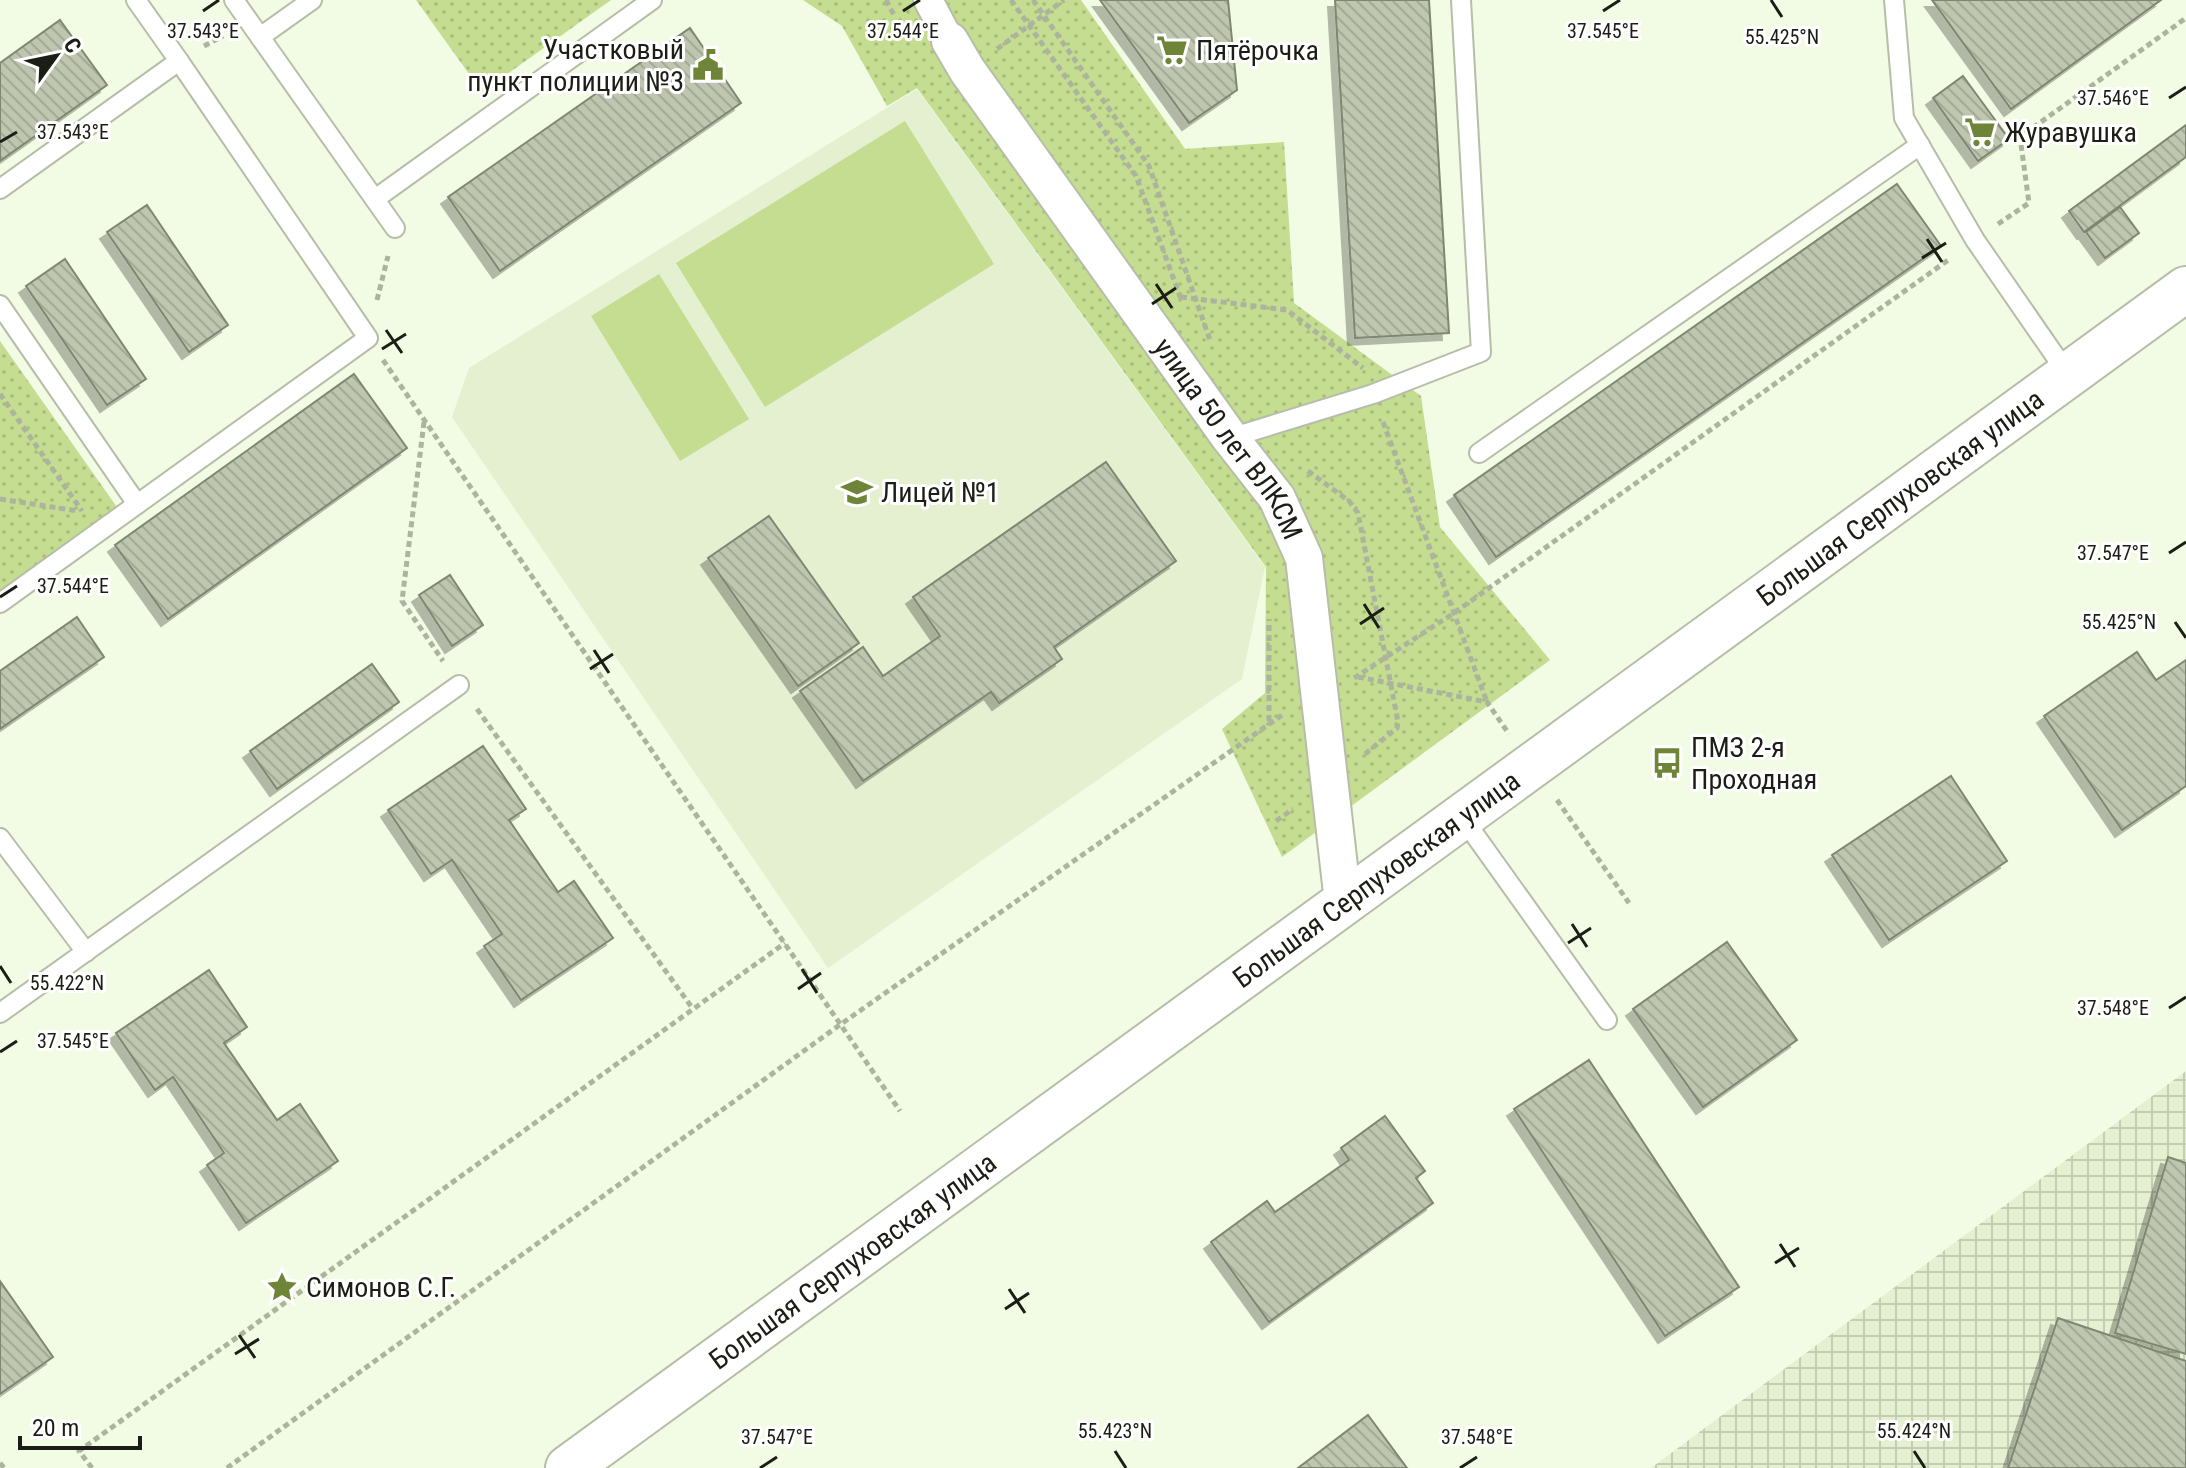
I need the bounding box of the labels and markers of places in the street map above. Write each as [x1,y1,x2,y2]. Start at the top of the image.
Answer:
place label: Участковый пункт полиции №3 [467,33,684,98]
supermarket icon: Пятёрочка [1155,33,1189,67]
place label: Пятёрочка [1196,34,1319,67]
public building icon: Участковый пункт полиции №3 [691,48,725,82]
supermarket icon: Журавушка [1963,115,1997,149]
place label: Журавушка [2004,116,2137,149]
school or university icon: Лицей №1 [840,475,874,509]
place label: Лицей №1 [881,476,1000,509]
place label: ПМЗ 2-я Проходная [1691,731,1817,796]
bus stop icon: ПМЗ 2-я Проходная [1650,746,1684,780]
place icon: Симонов С.Г. [265,1270,299,1304]
place label: Симонов С.Г. [306,1271,456,1304]

